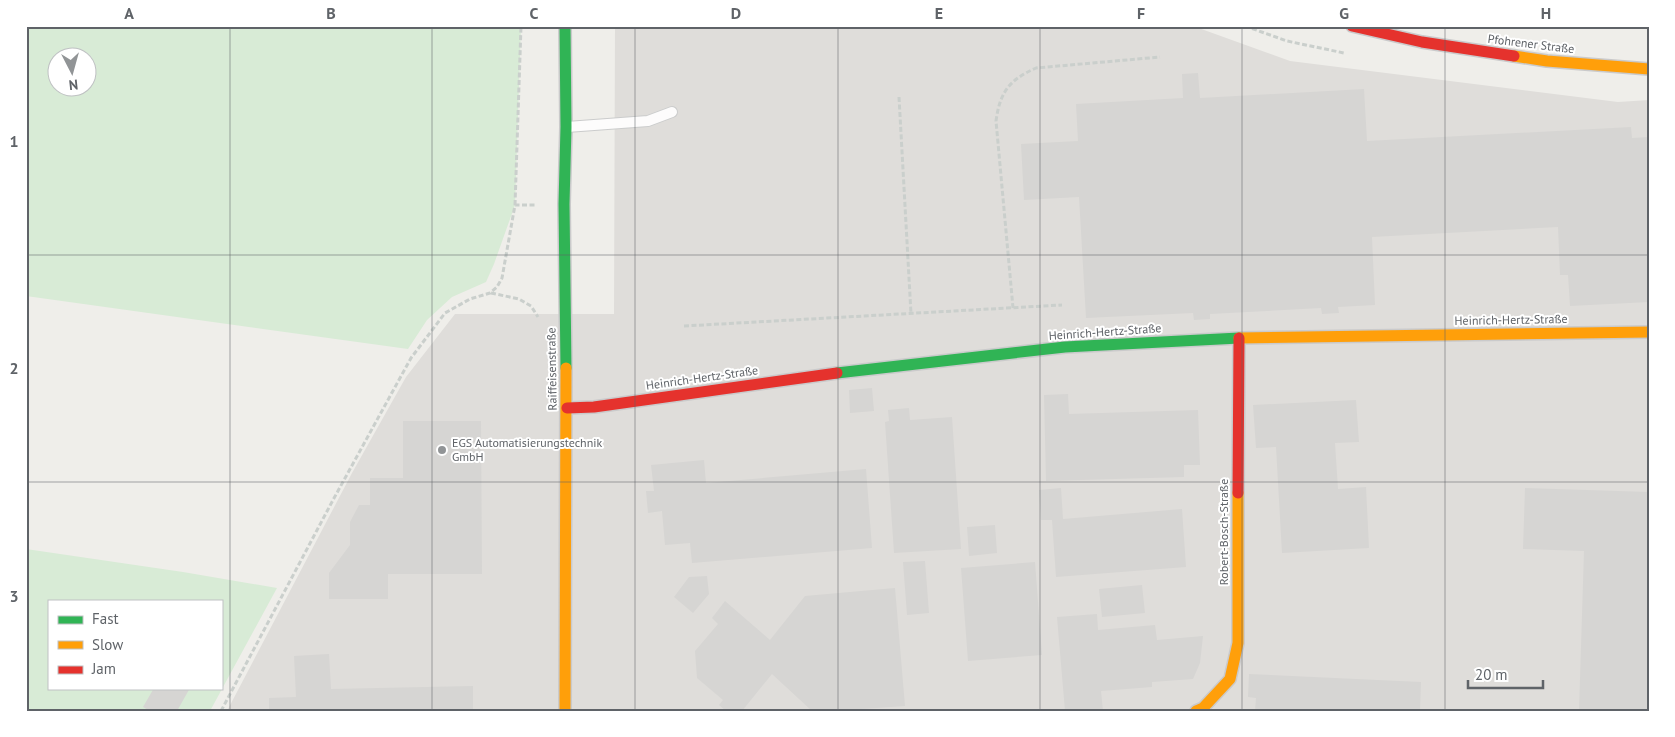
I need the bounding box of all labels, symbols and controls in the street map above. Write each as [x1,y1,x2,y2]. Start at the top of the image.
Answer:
text: A [124,3,134,23]
text: B [326,3,336,23]
text: C [530,3,539,23]
text: D [731,3,741,23]
text: E [935,3,943,23]
text: F [1137,3,1145,23]
text: G [1339,3,1349,23]
text: H [1541,3,1551,23]
street label: Pfohrener Straße [1487,31,1575,56]
north arrow [48,48,98,98]
text: N [68,75,79,94]
text: 1 [9,131,19,151]
street label: Heinrich-Hertz-Straße [1454,311,1568,328]
street label: Heinrich-Hertz-Straße [1048,320,1162,343]
street label: Raiffeisenstraße [543,327,560,411]
text: 2 [9,358,19,378]
street label: Heinrich-Hertz-Straße [645,362,759,393]
place label: EGS Automatisierungstechnik GmbH [452,435,602,464]
marker: EGS Automatisierungstechnik GmbH [436,444,448,456]
street label: Robert-Bosch-Straße [1216,479,1231,585]
text: 3 [9,586,19,606]
legend [48,600,222,690]
text: Fast [92,609,119,628]
text: Slow [92,635,123,654]
scale bar [1468,657,1542,689]
text: Jam [91,659,116,678]
text: 20 m [1475,665,1508,684]

